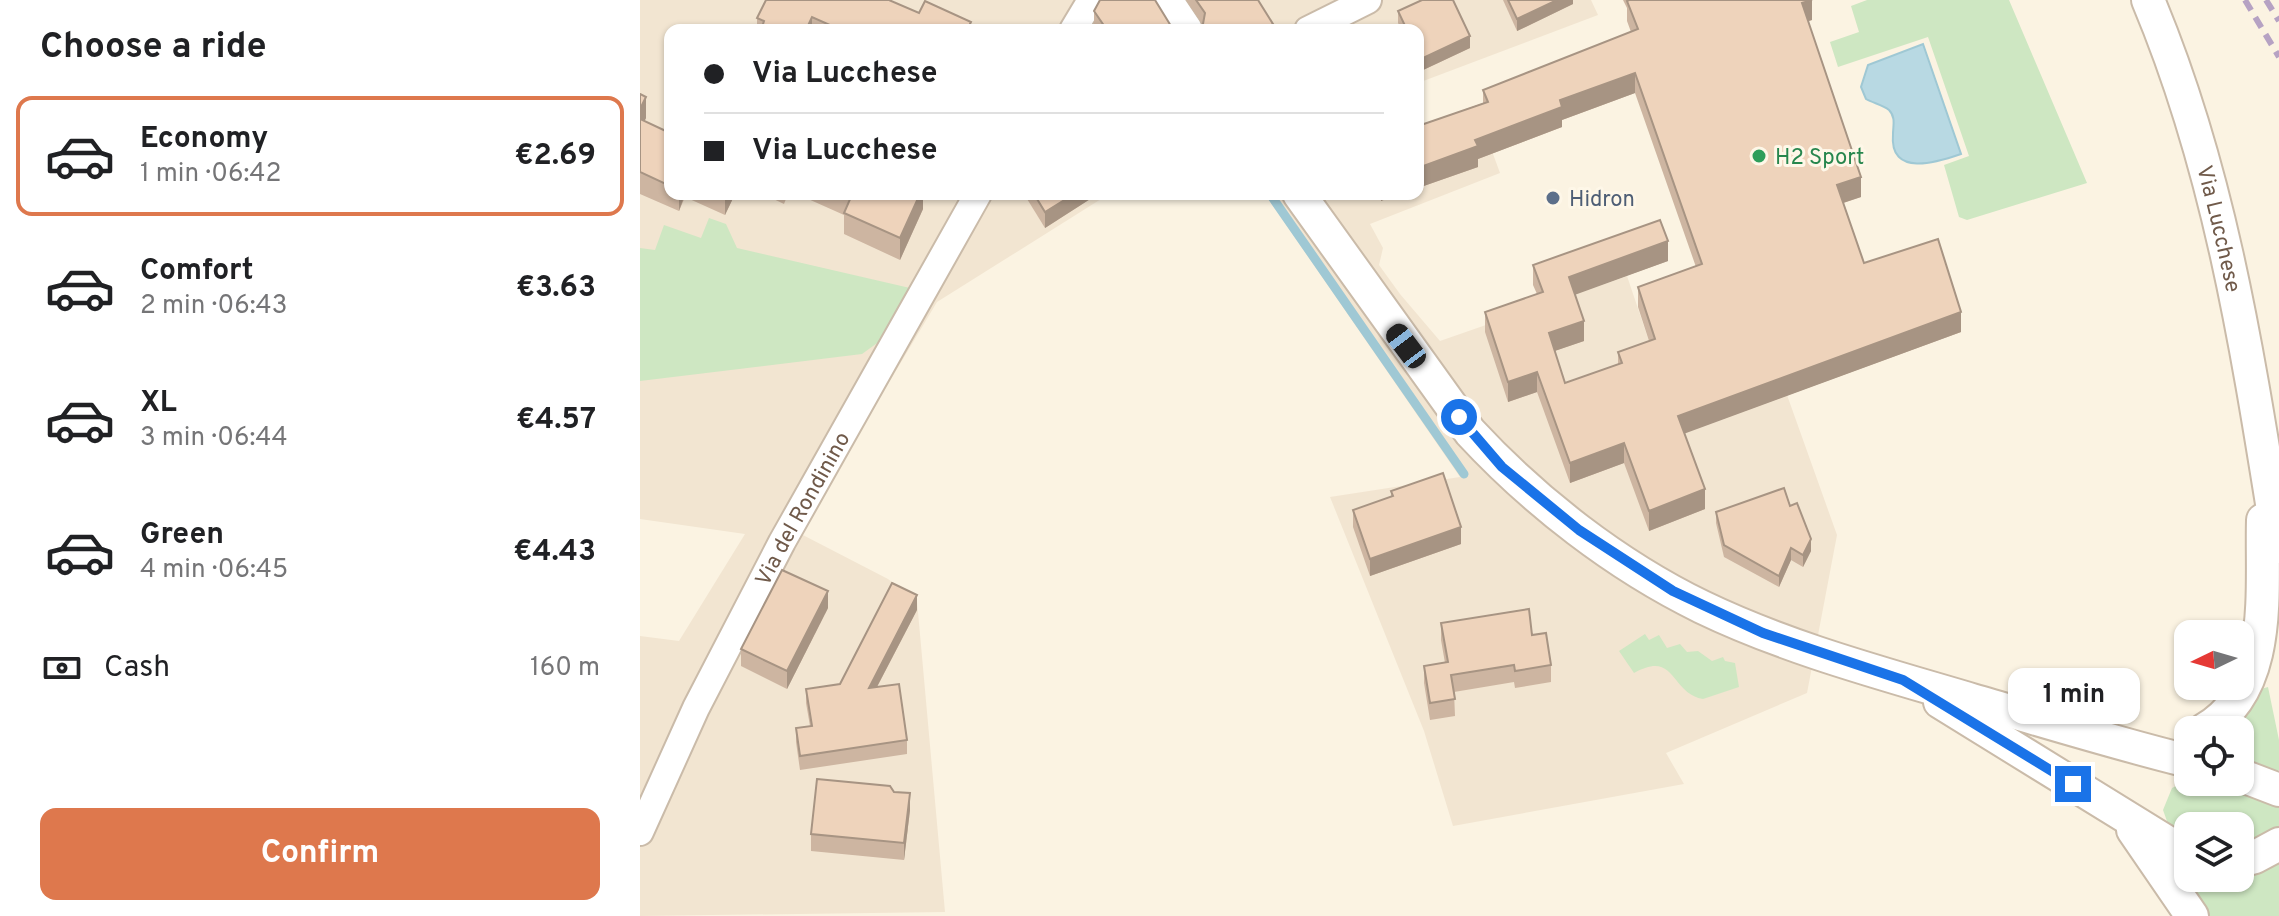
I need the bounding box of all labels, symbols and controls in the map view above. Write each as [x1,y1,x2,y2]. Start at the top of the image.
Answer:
text: Choose a ride [40,25,266,71]
text: Via Lucchese [752,56,938,93]
icon: car [44,120,116,192]
text: Economy [140,121,268,158]
text: Via Lucchese [752,133,938,170]
text: €2.69 [514,138,596,175]
place label: H2 Sport [1775,145,1864,172]
marker: H2 Sport [1750,147,1768,165]
text: 1 min · 06:42 [140,158,281,191]
street label: Via Lucchese [2189,163,2245,295]
place label: Hidron [1569,187,1635,214]
marker: Hidron [1544,189,1562,207]
icon: car [44,252,116,324]
text: Comfort [140,253,253,290]
text: €3.63 [516,270,596,307]
text: 2 min · 06:43 [140,290,287,323]
car [1382,320,1430,372]
icon: car [44,384,116,456]
text: XL [140,385,177,422]
route start [1441,399,1477,435]
text: €4.57 [516,402,596,439]
text: 3 min · 06:44 [140,422,288,455]
street label: Via del Rondinino [751,428,857,591]
icon: car [44,516,116,588]
text: Green [140,517,224,554]
text: €4.43 [513,534,596,571]
text: 4 min · 06:45 [140,554,288,587]
north arrow [2174,620,2254,700]
map controls [2174,620,2254,892]
icon: cash [40,646,84,690]
text: Cash [104,650,170,687]
text: 160 m [530,652,600,685]
callout: 1 min [2007,668,2139,724]
text: 1 min [2043,679,2105,712]
button: locate [2174,716,2254,796]
route end [2055,766,2091,802]
button: Confirm [40,808,600,900]
button: layers [2174,812,2254,892]

